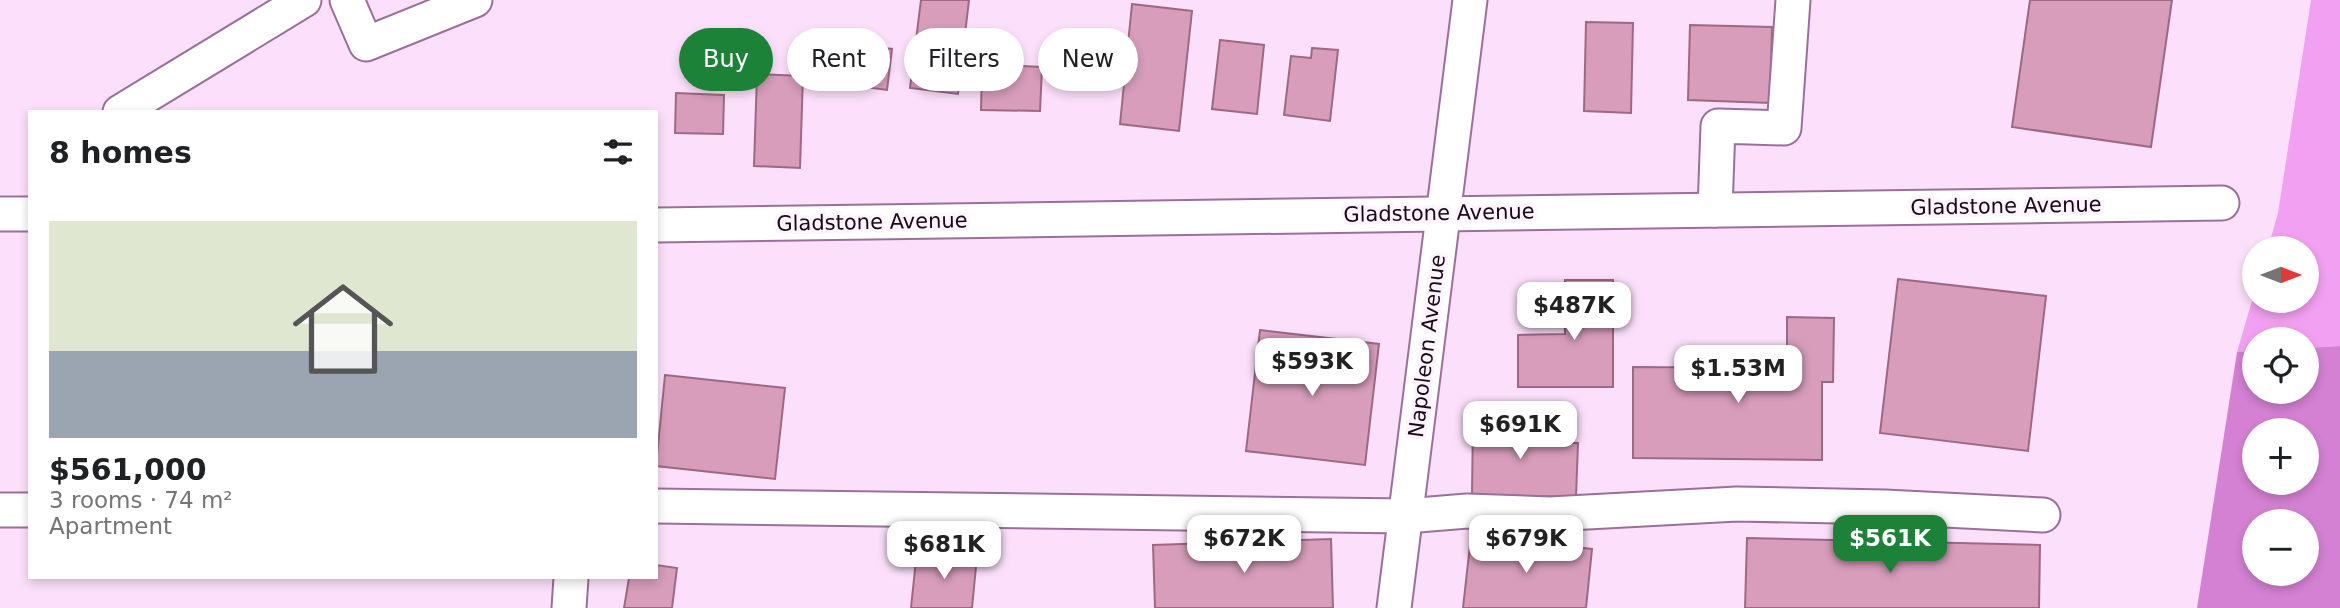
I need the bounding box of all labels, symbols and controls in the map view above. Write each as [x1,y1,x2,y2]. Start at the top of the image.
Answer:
chip: Buy [679,28,773,91]
chip: Rent [787,28,890,91]
chip: Filters [904,28,1024,91]
chip: New [1038,28,1138,91]
icon: filters [599,133,637,171]
text: 8 homes [49,135,192,170]
street label: Gladstone Avenue [1910,192,2102,220]
street label: Gladstone Avenue [1343,199,1535,227]
street label: Gladstone Avenue [776,208,968,236]
north arrow [2242,236,2319,313]
map controls [2242,236,2319,586]
street label: Napoleon Avenue [1404,253,1450,439]
icon: home [280,266,406,392]
pin: $487K [1525,282,1623,342]
text: $487K [1533,292,1615,318]
button: locate [2242,327,2319,404]
pin: $593K [1263,338,1361,398]
pin: $1.53M [1681,346,1795,405]
text: $593K [1271,348,1353,374]
text: $1.53M [1690,355,1786,381]
pin: $691K [1471,402,1569,461]
text: $691K [1479,411,1561,437]
button: + [2242,418,2319,495]
text: $561,000 [49,452,207,487]
text: 3 rooms · 74 m² [49,487,233,513]
button: − [2242,509,2319,586]
text: Apartment [49,513,172,539]
pin: $672K [1195,516,1293,575]
pin: $679K [1477,516,1575,575]
pin: $561K [1841,516,1939,575]
pin: $681K [895,522,993,581]
text: $672K [1203,525,1285,551]
text: $679K [1485,525,1567,551]
text: $561K [1849,525,1931,551]
text: $681K [903,531,985,557]

